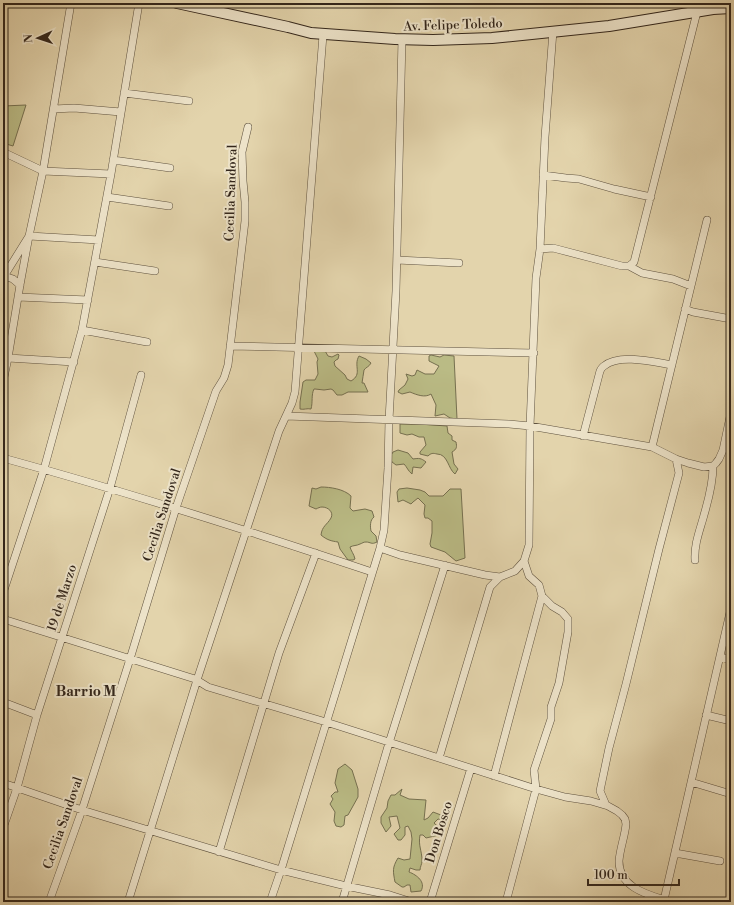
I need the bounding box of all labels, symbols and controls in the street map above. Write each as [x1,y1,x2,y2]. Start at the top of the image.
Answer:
street label: Av. Felipe Toledo [402,15,503,35]
north arrow [18,18,58,58]
text: N [22,33,36,43]
street label: Cecilia Sandoval [221,144,241,242]
street label: Cecilia Sandoval [139,466,185,564]
street label: 19 de Marzo [44,562,80,634]
district label: Barrio M [56,683,116,701]
street label: Cecilia Sandoval [40,774,86,871]
street label: Don Bosco [422,799,456,865]
scale bar [588,861,679,887]
text: 100 m [594,868,628,883]

